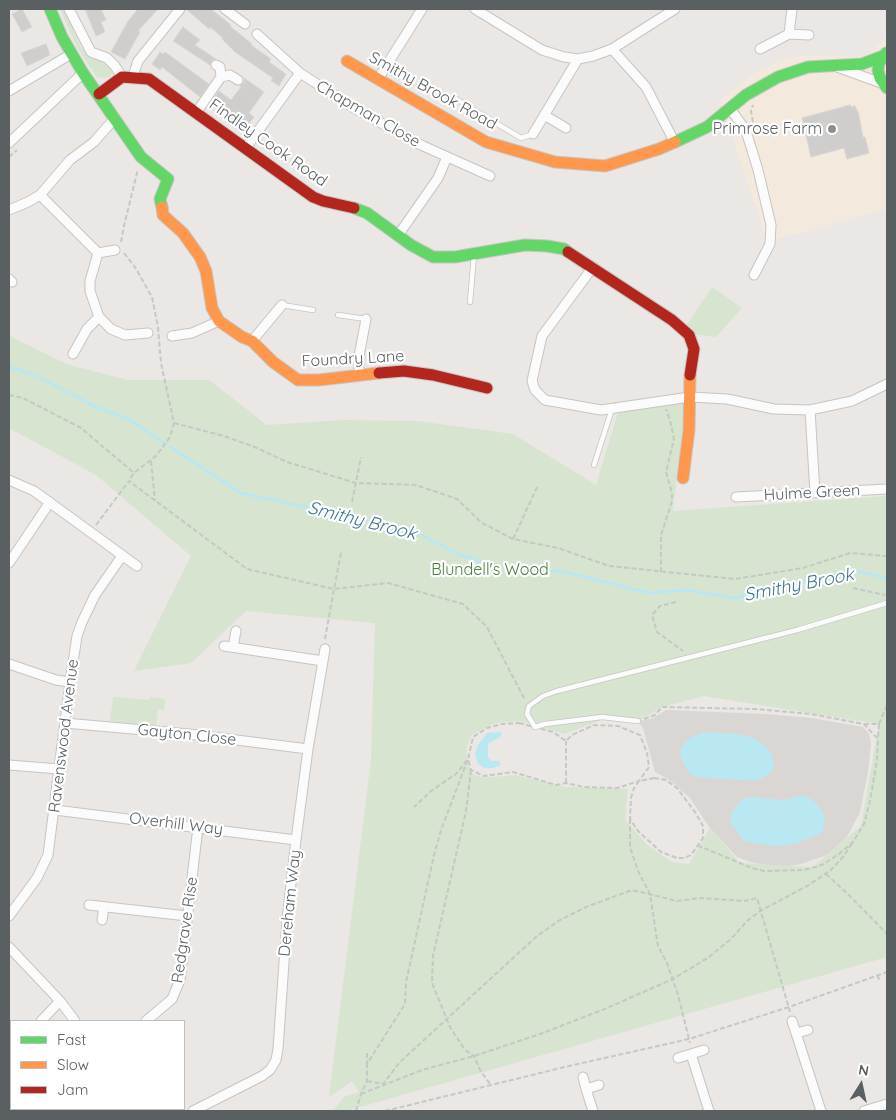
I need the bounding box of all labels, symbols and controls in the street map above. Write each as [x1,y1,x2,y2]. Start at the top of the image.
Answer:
street label: Smithy Brook Road [366,48,500,134]
street label: Chapman Close [313,76,423,152]
street label: Findley Cook Road [205,95,331,191]
place label: Primrose Farm [713,119,822,139]
marker: Primrose Farm [826,123,838,135]
street label: Foundry Lane [301,347,405,371]
street label: Hulme Green [763,481,861,505]
water label: Smithy Brook [305,497,419,545]
park label: Blundell's Wood [431,560,549,580]
water label: Smithy Brook [742,564,856,606]
street label: Ravenswood Avenue [45,658,83,814]
street label: Gayton Close [137,720,237,750]
street label: Overhill Way [128,809,224,839]
street label: Dereham Way [275,849,305,957]
street label: Redgrave Rise [168,876,202,984]
legend [10,1020,185,1110]
text: Fast [57,1030,86,1049]
text: Slow [57,1055,89,1074]
north arrow [836,1060,886,1110]
text: N [857,1060,870,1080]
text: Jam [57,1080,88,1099]

